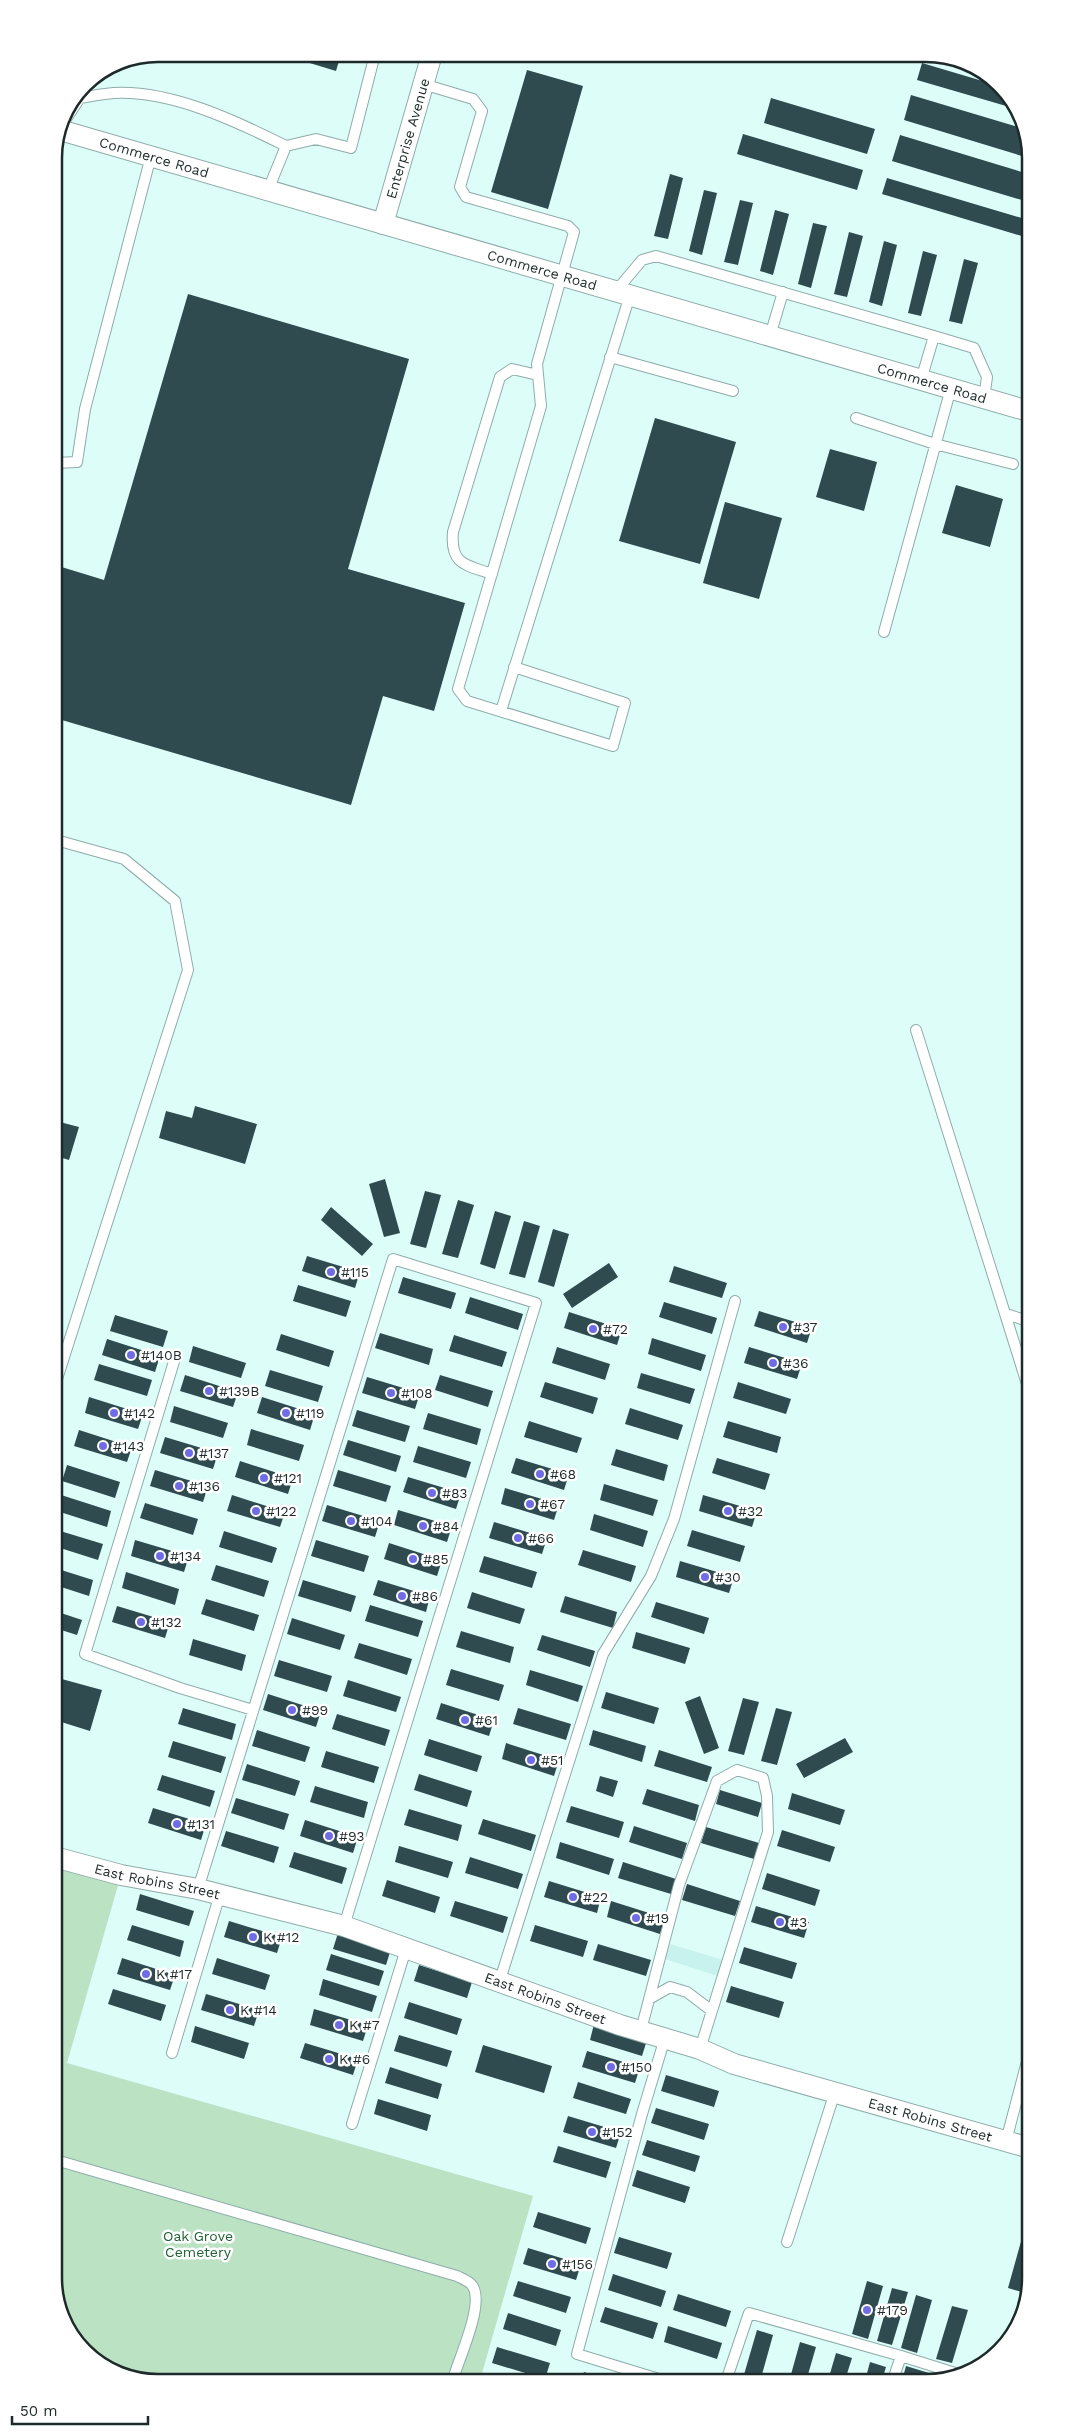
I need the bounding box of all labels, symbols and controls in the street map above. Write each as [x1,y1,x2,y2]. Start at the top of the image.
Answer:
street label: Enterprise Avenue [383,76,433,201]
street label: Commerce Road [98,134,211,181]
street label: Commerce Road [486,246,599,293]
street label: Commerce Road [875,360,989,406]
place label: #115 [341,1264,369,1280]
marker: #115 [325,1266,337,1278]
place label: #37 [793,1319,818,1335]
place label: #72 [603,1321,628,1337]
marker: #37 [777,1321,789,1333]
marker: #72 [587,1323,599,1335]
place label: #140B [141,1347,182,1363]
marker: #140B [125,1349,137,1361]
place label: #36 [783,1355,809,1371]
marker: #36 [767,1357,779,1369]
place label: #139B [219,1383,259,1399]
marker: #139B [203,1385,215,1397]
place label: #108 [401,1385,433,1401]
marker: #108 [385,1387,397,1399]
place label: #142 [124,1405,155,1421]
place label: #119 [296,1405,325,1421]
marker: #142 [108,1407,120,1419]
marker: #119 [280,1407,292,1419]
place label: #143 [113,1438,144,1454]
marker: #143 [97,1440,109,1452]
place label: #137 [199,1445,229,1461]
marker: #137 [183,1447,195,1459]
place label: #68 [550,1466,576,1482]
marker: #68 [534,1468,546,1480]
place label: #121 [274,1470,302,1486]
marker: #121 [258,1472,270,1484]
place label: #136 [189,1478,220,1494]
marker: #136 [173,1480,185,1492]
place label: #83 [442,1485,467,1501]
marker: #83 [426,1487,438,1499]
place label: #67 [540,1496,565,1512]
marker: #67 [524,1498,536,1510]
place label: #122 [266,1503,297,1519]
place label: #32 [738,1503,763,1519]
marker: #122 [250,1505,262,1517]
marker: #32 [722,1505,734,1517]
place label: #104 [361,1513,393,1529]
marker: #104 [345,1515,357,1527]
place label: #84 [433,1518,459,1534]
marker: #84 [417,1520,429,1532]
place label: #66 [528,1530,554,1546]
marker: #66 [512,1532,524,1544]
place label: #134 [170,1548,201,1564]
marker: #134 [154,1550,166,1562]
place label: #85 [423,1551,449,1567]
marker: #85 [407,1553,419,1565]
place label: #30 [715,1569,741,1585]
marker: #30 [699,1571,711,1583]
place label: #86 [412,1588,438,1604]
marker: #86 [396,1590,408,1602]
place label: #132 [151,1614,182,1630]
marker: #132 [135,1616,147,1628]
place label: #99 [302,1702,328,1718]
marker: #99 [286,1704,298,1716]
place label: #61 [475,1712,498,1728]
marker: #61 [459,1714,471,1726]
place label: #51 [541,1752,564,1768]
marker: #51 [525,1754,537,1766]
place label: #131 [187,1816,215,1832]
marker: #131 [171,1818,183,1830]
place label: #93 [339,1828,364,1844]
marker: #93 [323,1830,335,1842]
street label: East Robins Street [93,1860,222,1902]
place label: #22 [583,1889,608,1905]
marker: #22 [567,1891,579,1903]
place label: #19 [646,1910,669,1926]
marker: #19 [630,1912,642,1924]
place label: #3 [790,1914,807,1930]
marker: #3 [774,1916,786,1928]
place label: K #12 [263,1929,299,1945]
marker: K #12 [247,1931,259,1943]
place label: K #17 [156,1966,192,1982]
marker: K #17 [140,1968,152,1980]
street label: East Robins Street [482,1969,608,2027]
place label: K #14 [240,2002,277,2018]
marker: K #14 [224,2004,236,2016]
place label: K #7 [349,2017,380,2033]
marker: K #7 [333,2019,345,2031]
place label: K #6 [339,2051,370,2067]
marker: K #6 [323,2053,335,2065]
place label: #150 [621,2059,652,2075]
marker: #150 [605,2061,617,2073]
street label: East Robins Street [866,2095,994,2145]
place label: #152 [602,2124,633,2140]
marker: #152 [586,2126,598,2138]
park label: Oak Grove Cemetery [163,2228,233,2260]
place label: #156 [562,2256,593,2272]
marker: #156 [546,2258,558,2270]
place label: #179 [877,2302,908,2318]
marker: #179 [861,2304,873,2316]
scale bar [12,2394,149,2426]
text: 50 m [20,2402,57,2420]

